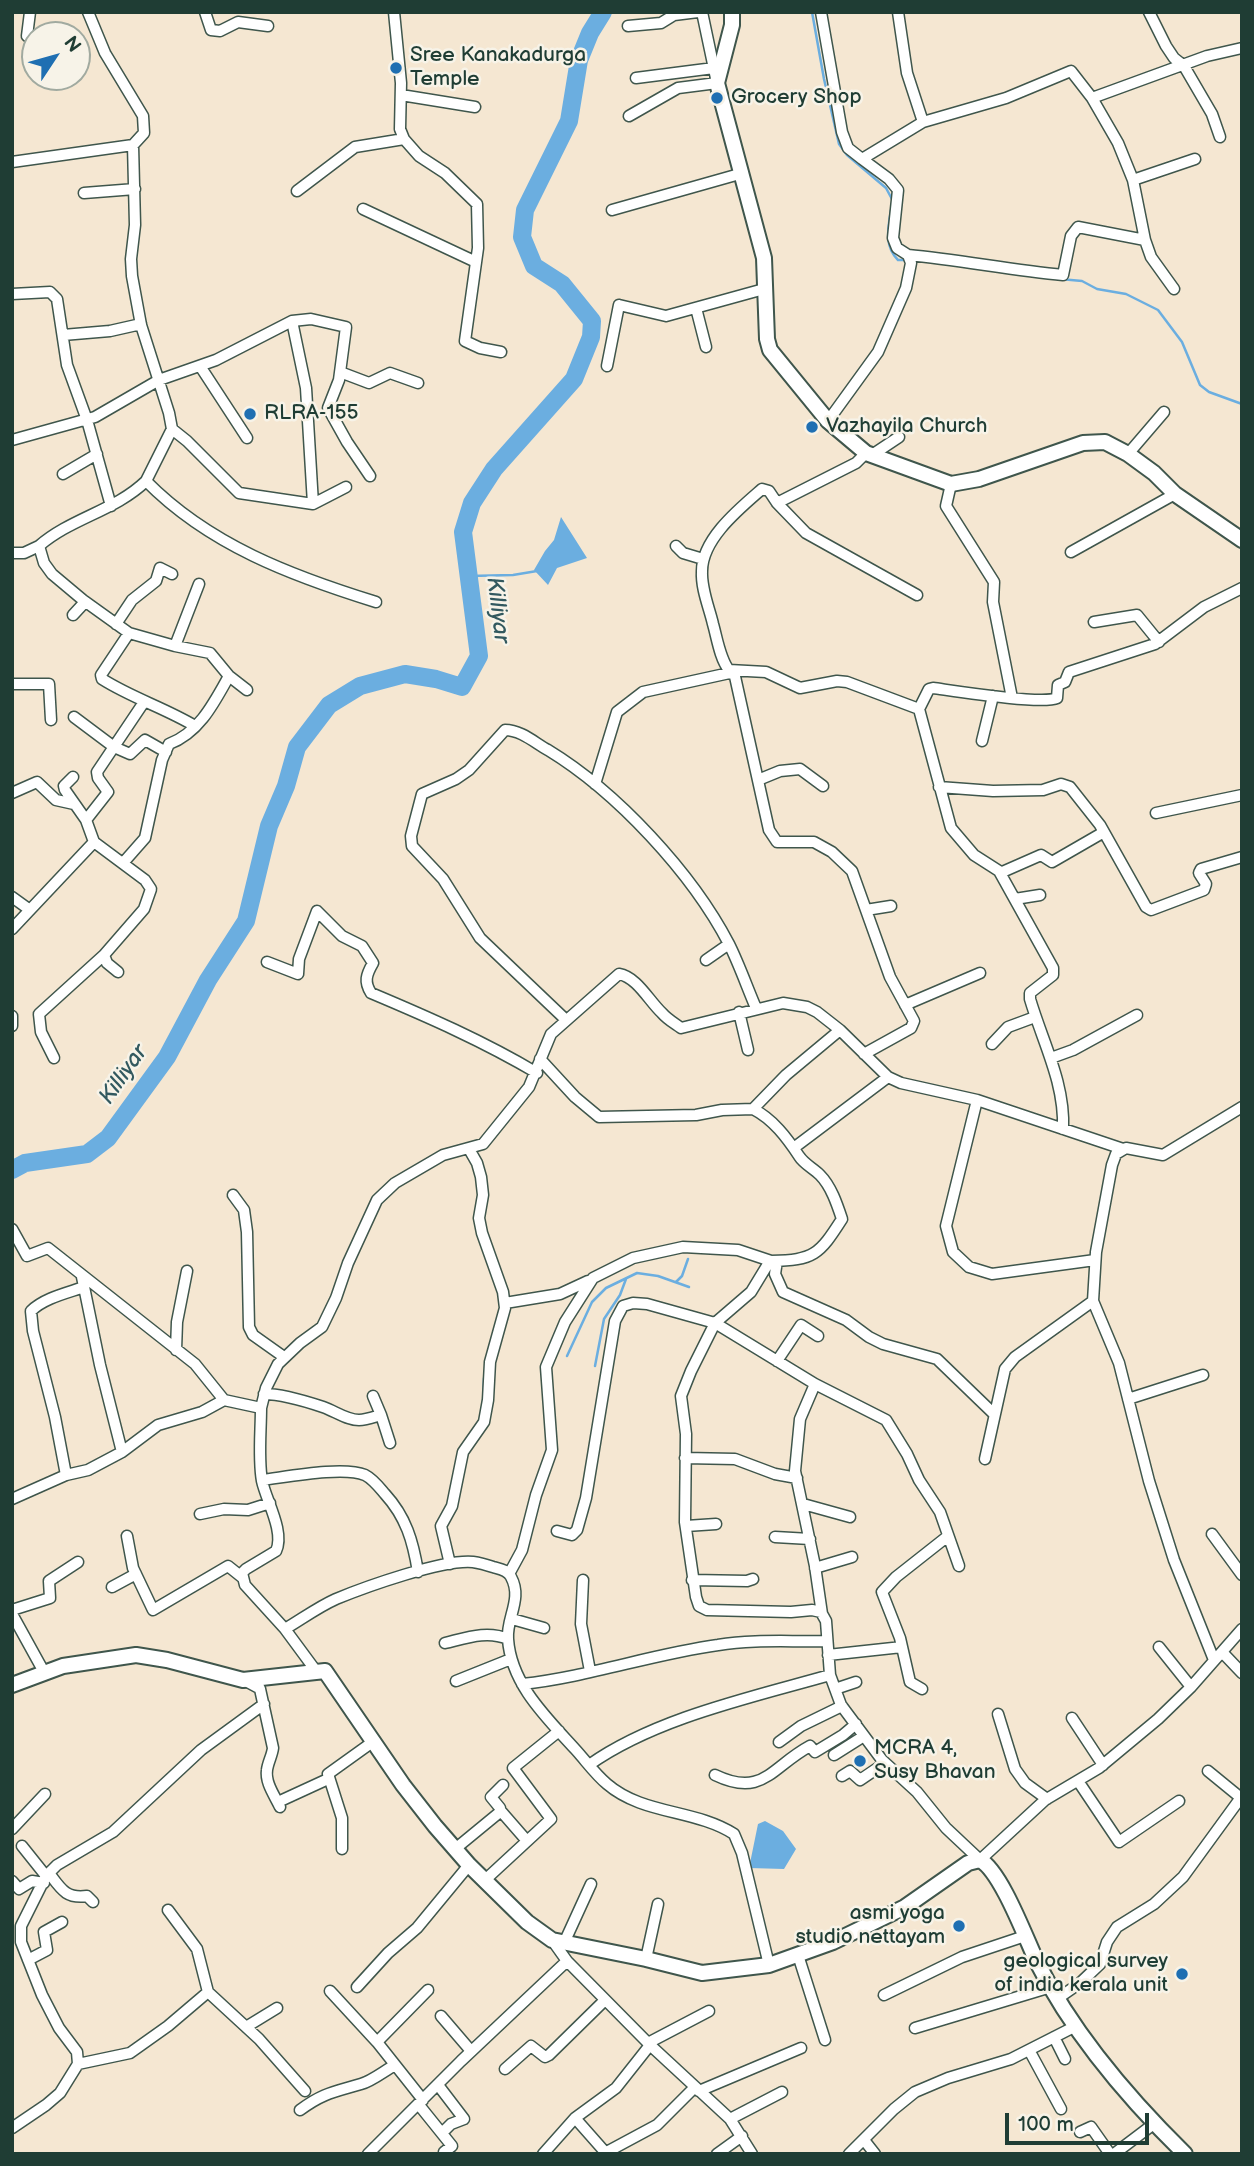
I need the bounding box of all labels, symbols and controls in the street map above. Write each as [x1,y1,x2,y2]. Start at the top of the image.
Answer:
north arrow [21,21,91,91]
text: N [58,32,85,57]
place label: Sree Kanakadurga Temple [410,43,586,93]
marker: Sree Kanakadurga Temple [388,60,404,76]
place label: Grocery Shop [731,85,862,111]
marker: Grocery Shop [709,90,725,106]
place label: RLRA-155 [264,401,359,427]
marker: RLRA-155 [242,406,258,422]
place label: Vazhayila Church [826,414,987,440]
marker: Vazhayila Church [804,419,820,435]
water label: Killiyar [479,575,515,645]
water label: Killiyar [94,1040,154,1110]
place label: MCRA 4, Susy Bhavan [874,1736,996,1786]
marker: MCRA 4, Susy Bhavan [852,1753,868,1769]
place label: asmi yoga studio nettayam [795,1901,945,1951]
marker: asmi yoga studio nettayam [951,1918,967,1934]
place label: geological survey of india kerala unit [994,1949,1168,1999]
marker: geological survey of india kerala unit [1174,1966,1190,1982]
scale bar [1009,2100,1152,2144]
text: 100 m [1018,2112,1074,2137]

